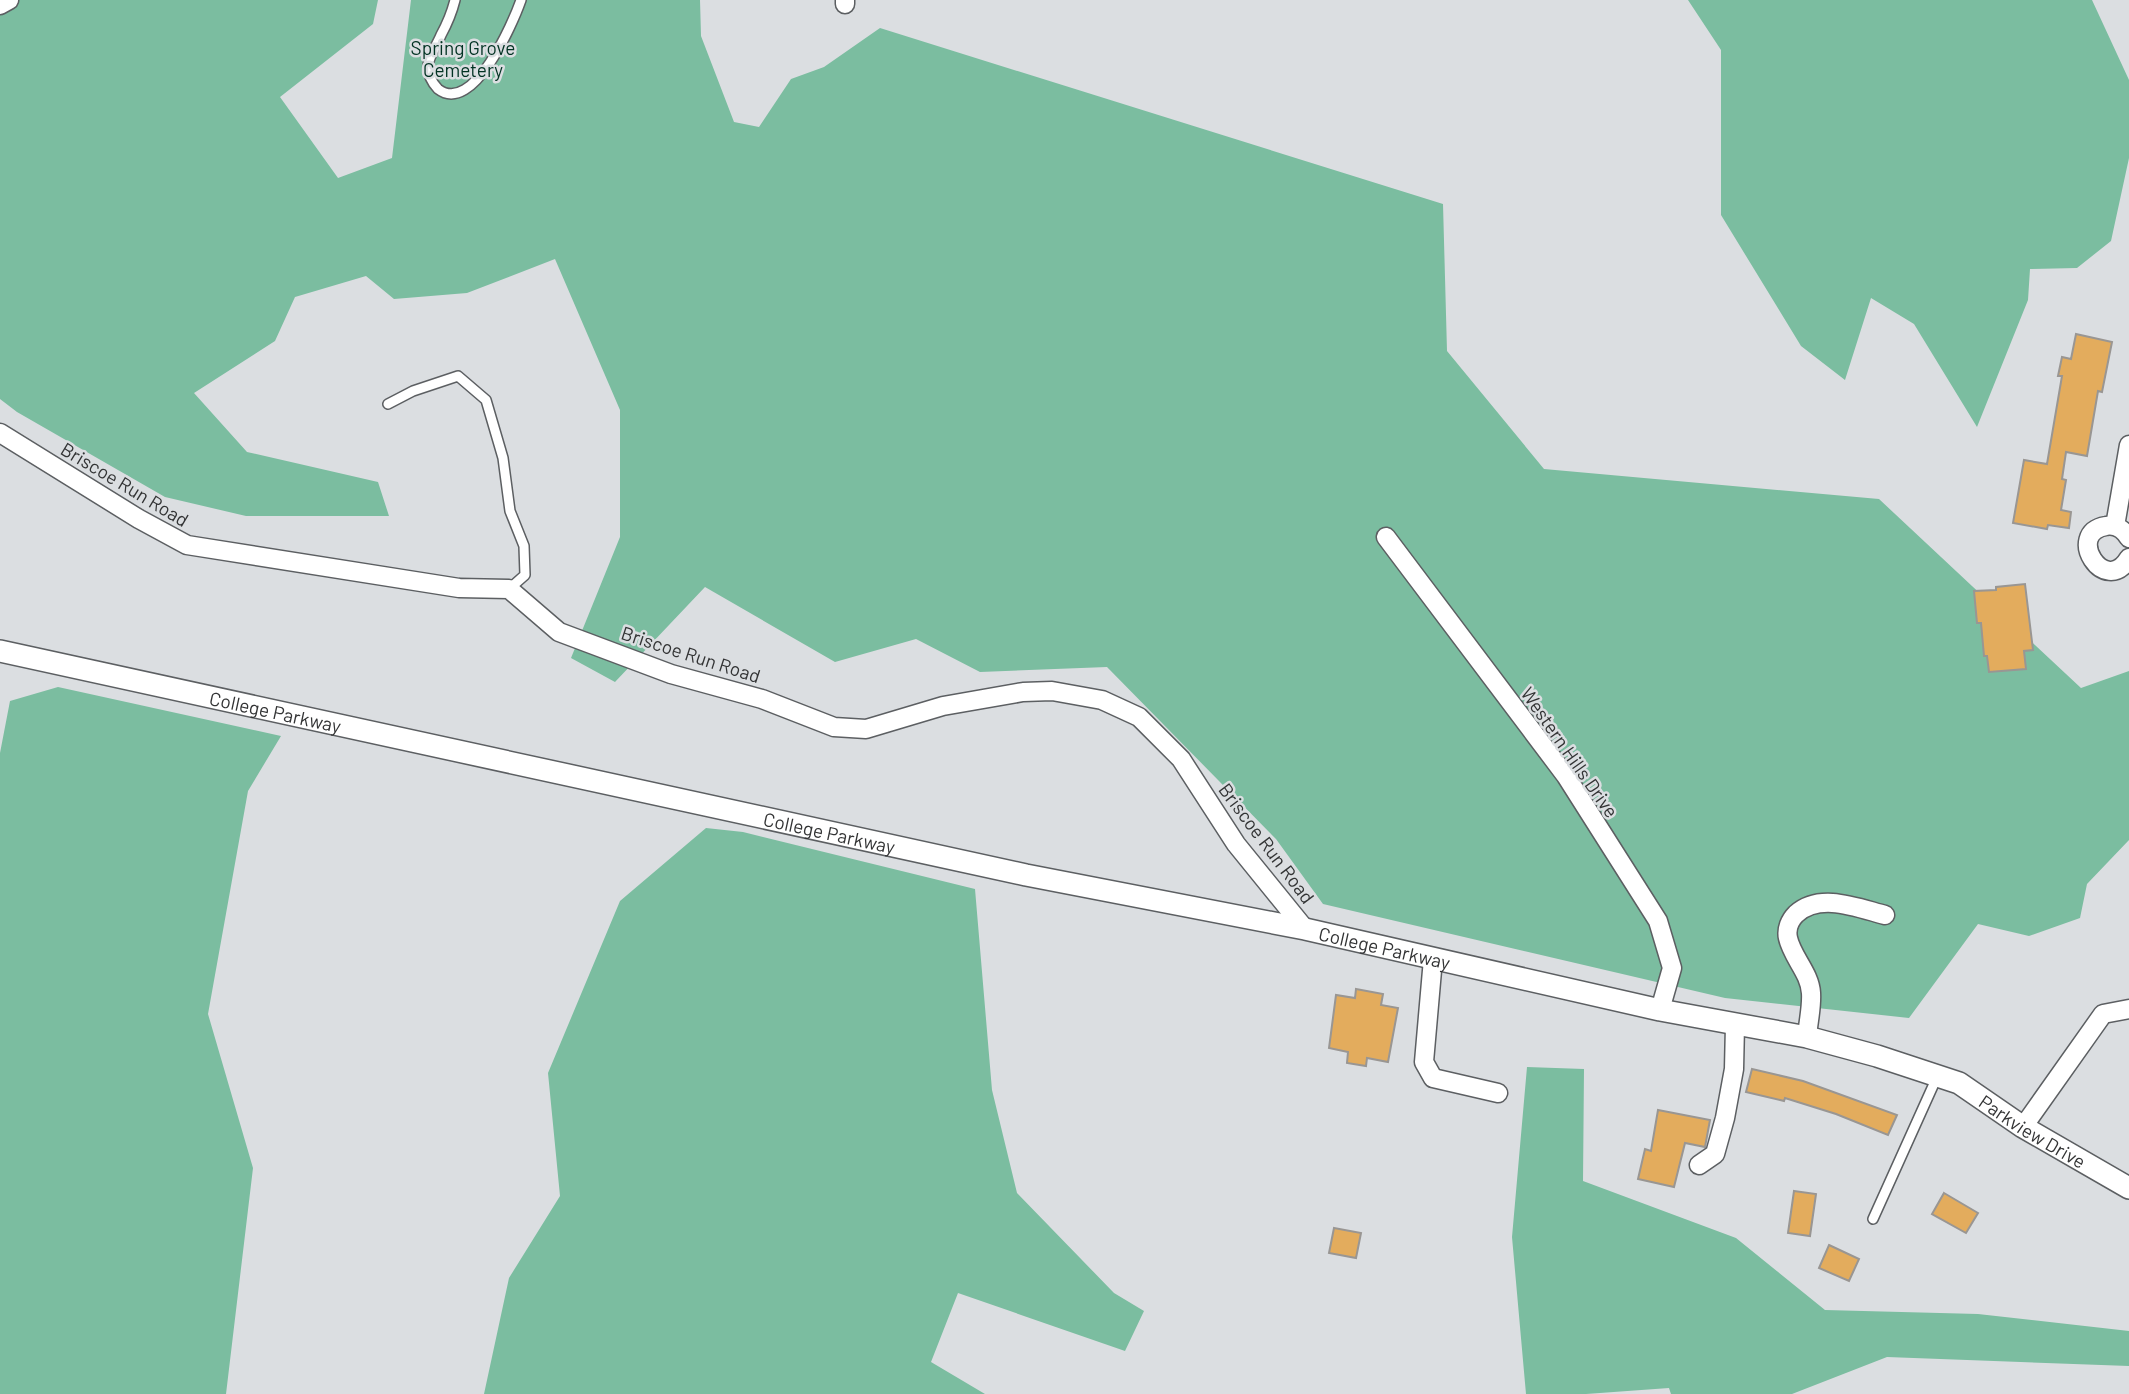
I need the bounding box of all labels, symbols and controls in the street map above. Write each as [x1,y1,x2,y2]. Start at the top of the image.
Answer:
park label: Spring Grove Cemetery [411,36,515,81]
street label: Briscoe Run Road [57,437,193,531]
street label: Briscoe Run Road [619,621,763,687]
street label: Western Hills Drive [1516,682,1624,822]
street label: College Parkway [208,686,344,737]
street label: Briscoe Run Road [1214,778,1320,908]
street label: College Parkway [761,807,898,858]
street label: College Parkway [1317,921,1453,973]
street label: Parkview Drive [1975,1089,2090,1172]

